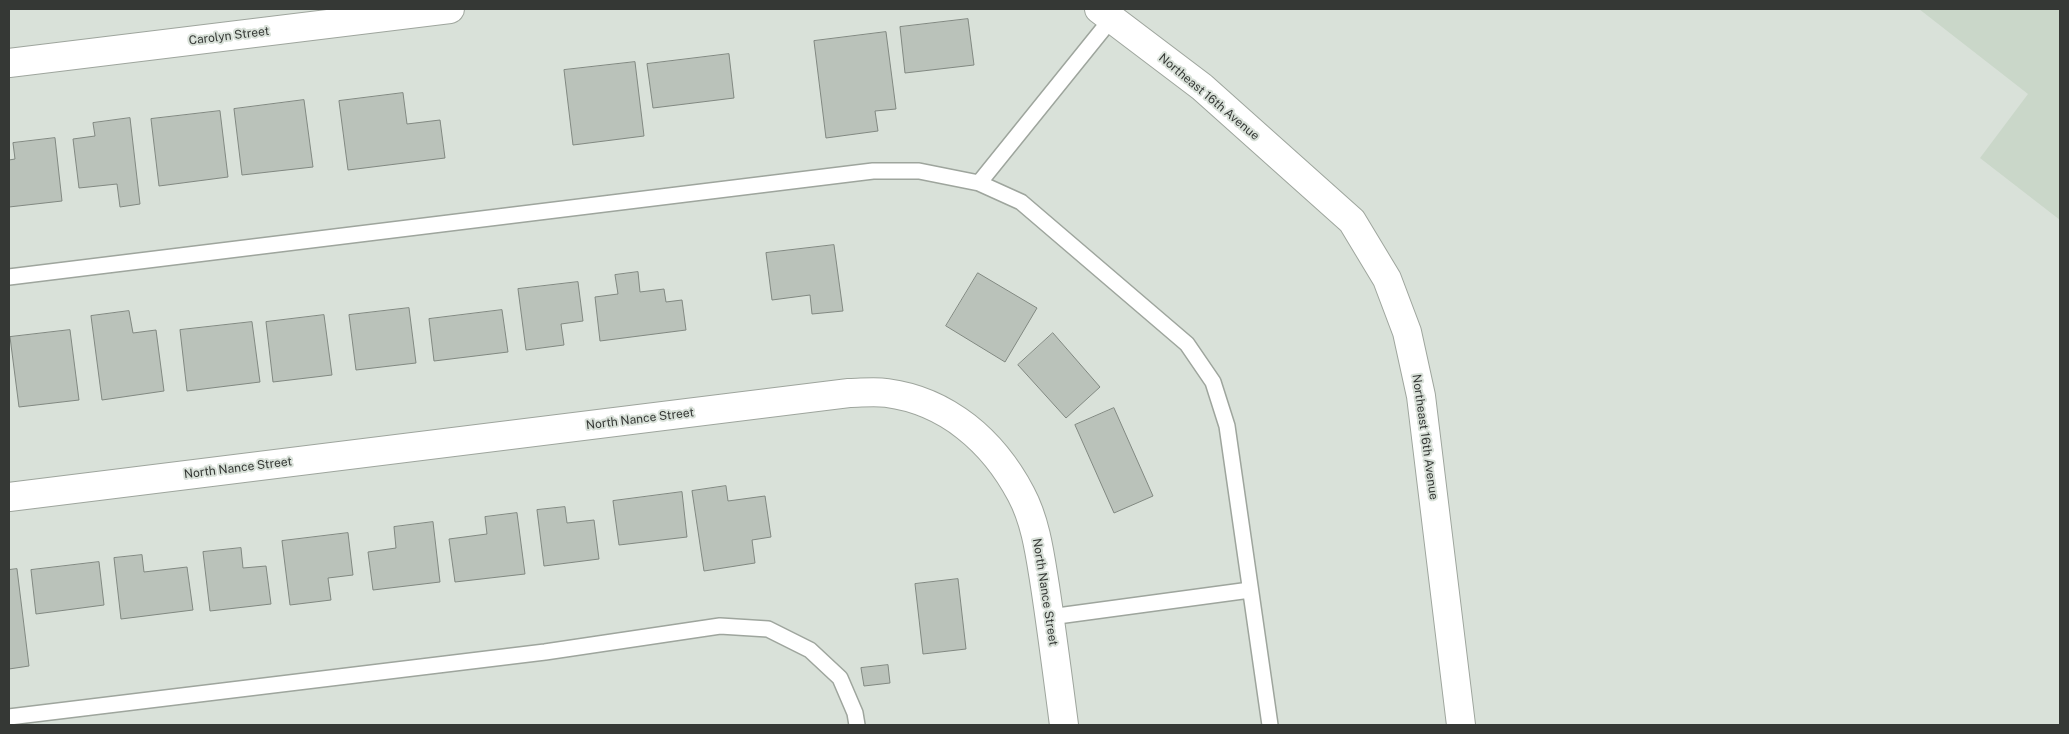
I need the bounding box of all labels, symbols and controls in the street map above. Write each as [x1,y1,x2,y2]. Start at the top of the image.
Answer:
street label: Carolyn Street [188,24,270,48]
street label: Northeast 16th Avenue [1156,51,1262,143]
street label: Northeast 16th Avenue [1409,373,1441,501]
street label: North Nance Street [585,405,695,433]
street label: North Nance Street [183,454,293,482]
street label: North Nance Street [1029,537,1061,647]

